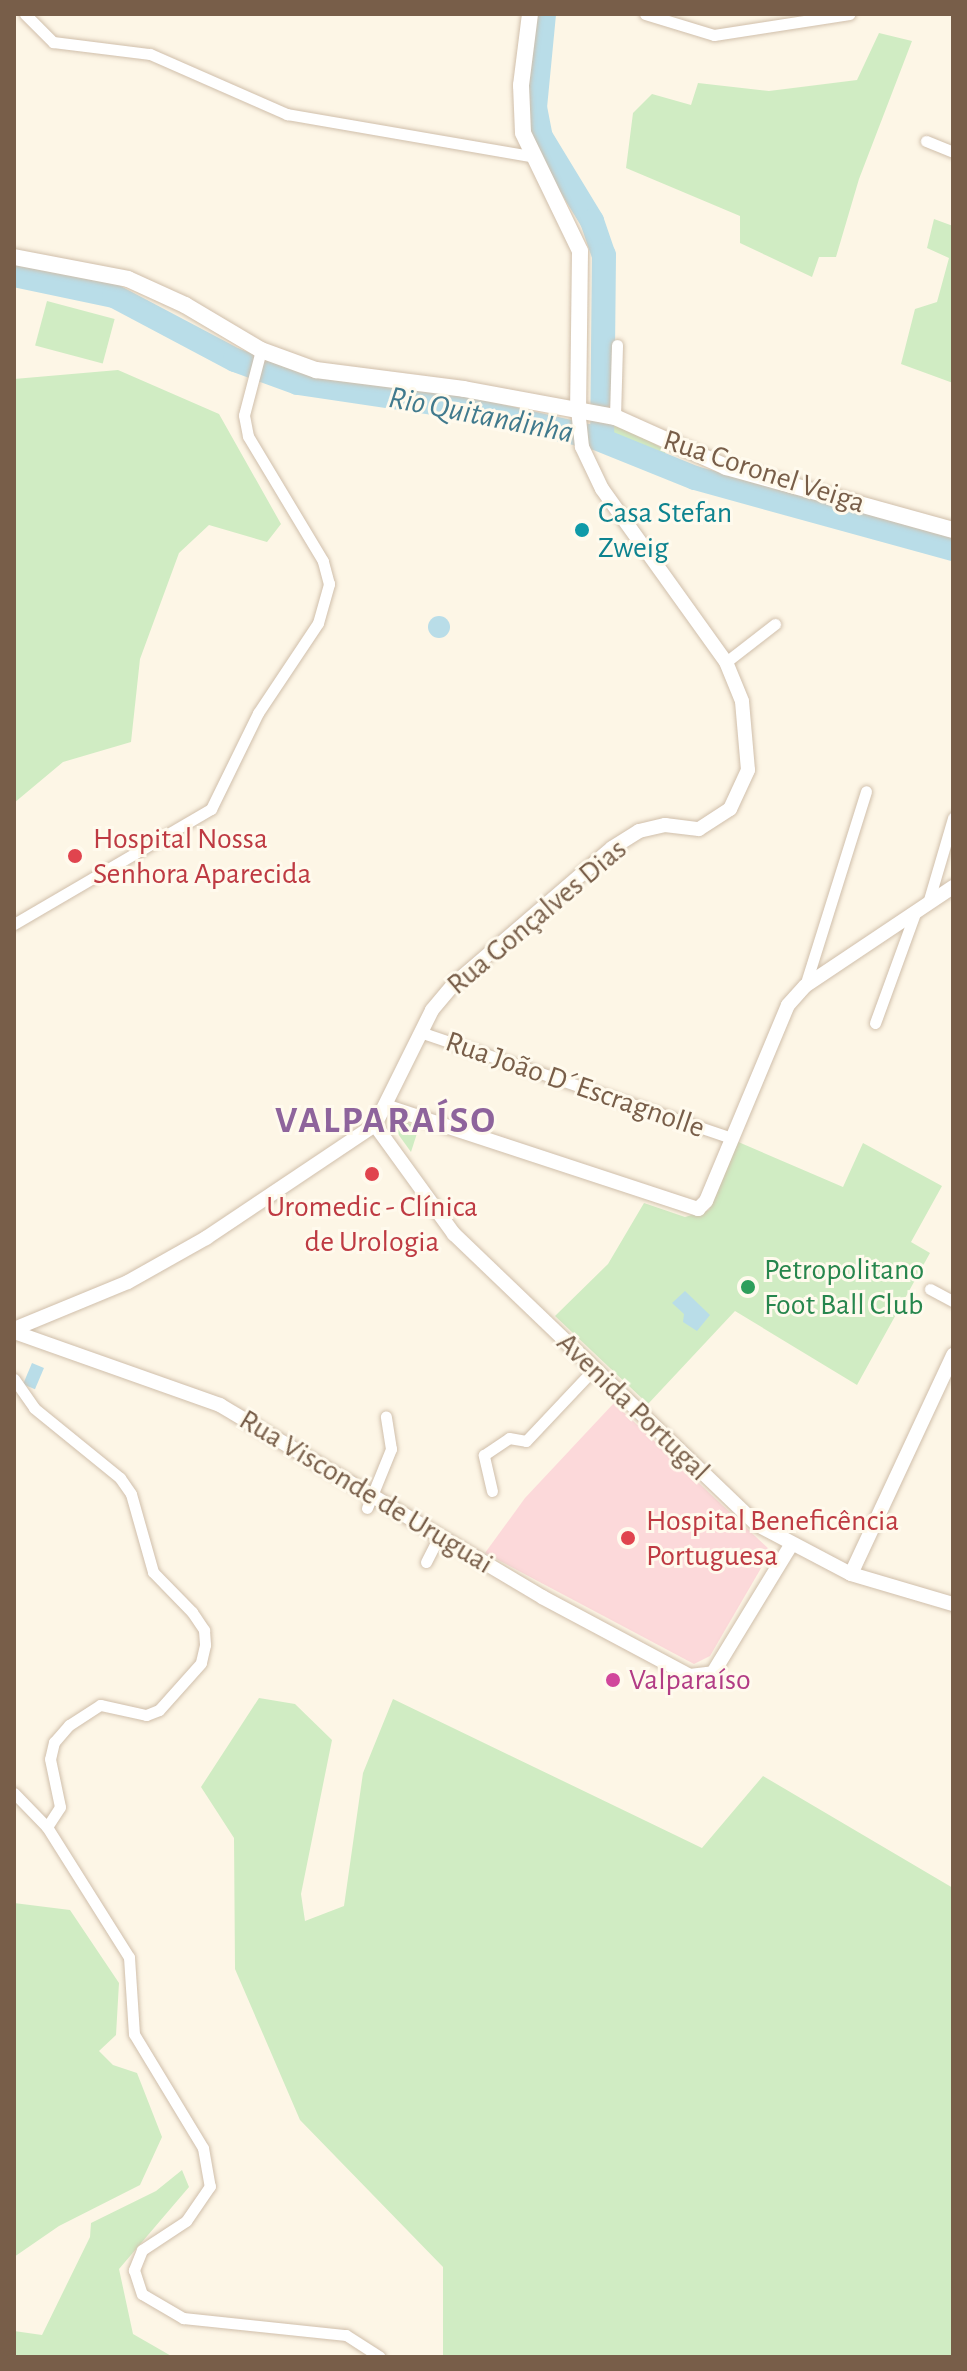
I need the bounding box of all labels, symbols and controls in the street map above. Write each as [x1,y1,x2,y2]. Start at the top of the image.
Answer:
water label: Rio Quitandinha [385,378,577,452]
street label: Rua Coronel Veiga [659,422,869,522]
place label: Casa Stefan Zweig [598,495,732,566]
marker: Casa Stefan Zweig [573,521,591,539]
place label: Hospital Nossa Senhora Aparecida [93,821,311,892]
street label: Rua Gonçalves Dias [440,831,634,1003]
marker: Hospital Nossa Senhora Aparecida [64,845,86,867]
street label: Rua João D´Escragnolle [441,1024,709,1146]
district label: VALPARAÍSO [275,1099,497,1145]
marker: Uromedic - Clínica de Urologia [361,1163,383,1185]
place label: Uromedic - Clínica de Urologia [266,1189,478,1260]
place label: Petropolitano Foot Ball Club [764,1252,924,1322]
marker: Petropolitano Foot Ball Club [739,1278,757,1296]
street label: Avenida Portugal [549,1325,717,1489]
street label: Rua Visconde de Uruguai [233,1402,499,1582]
place label: Hospital Beneficência Portuguesa [646,1503,899,1574]
marker: Hospital Beneficência Portuguesa [617,1527,639,1549]
place label: Valparaíso [629,1662,751,1698]
marker: Valparaíso [604,1671,622,1689]

